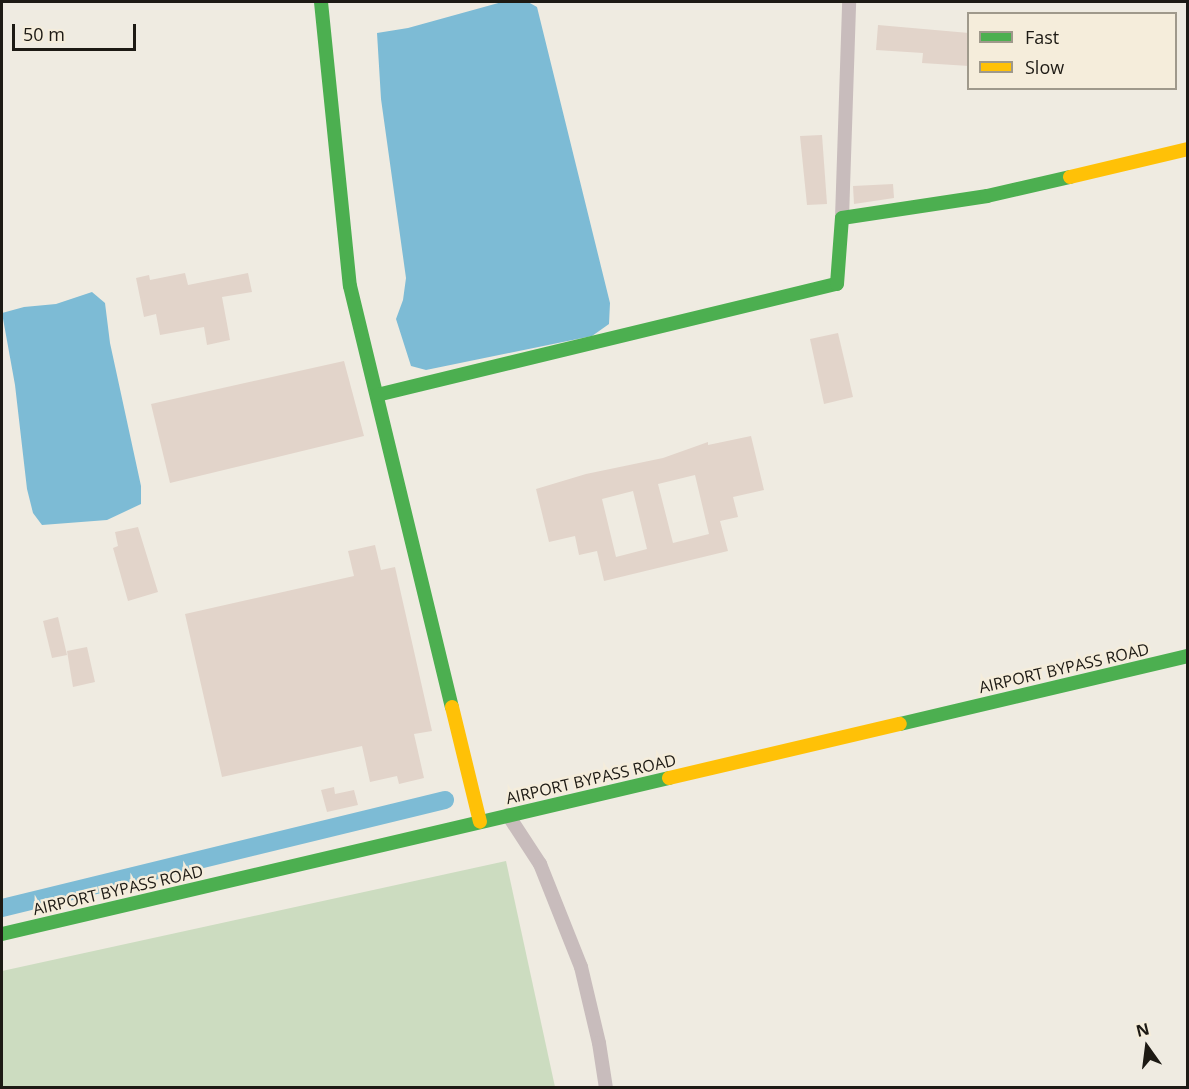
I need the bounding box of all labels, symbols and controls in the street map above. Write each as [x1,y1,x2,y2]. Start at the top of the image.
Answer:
scale bar [15,12,140,50]
legend [967,12,1177,90]
text: 50 m [23,22,65,46]
text: Fast [1025,25,1059,49]
text: Slow [1025,55,1064,79]
street label: AIRPORT BYPASS ROAD [977,639,1151,697]
street label: AIRPORT BYPASS ROAD [504,750,678,808]
street label: AIRPORT BYPASS ROAD [31,861,205,919]
north arrow [1117,1017,1177,1077]
text: N [1134,1017,1152,1042]

